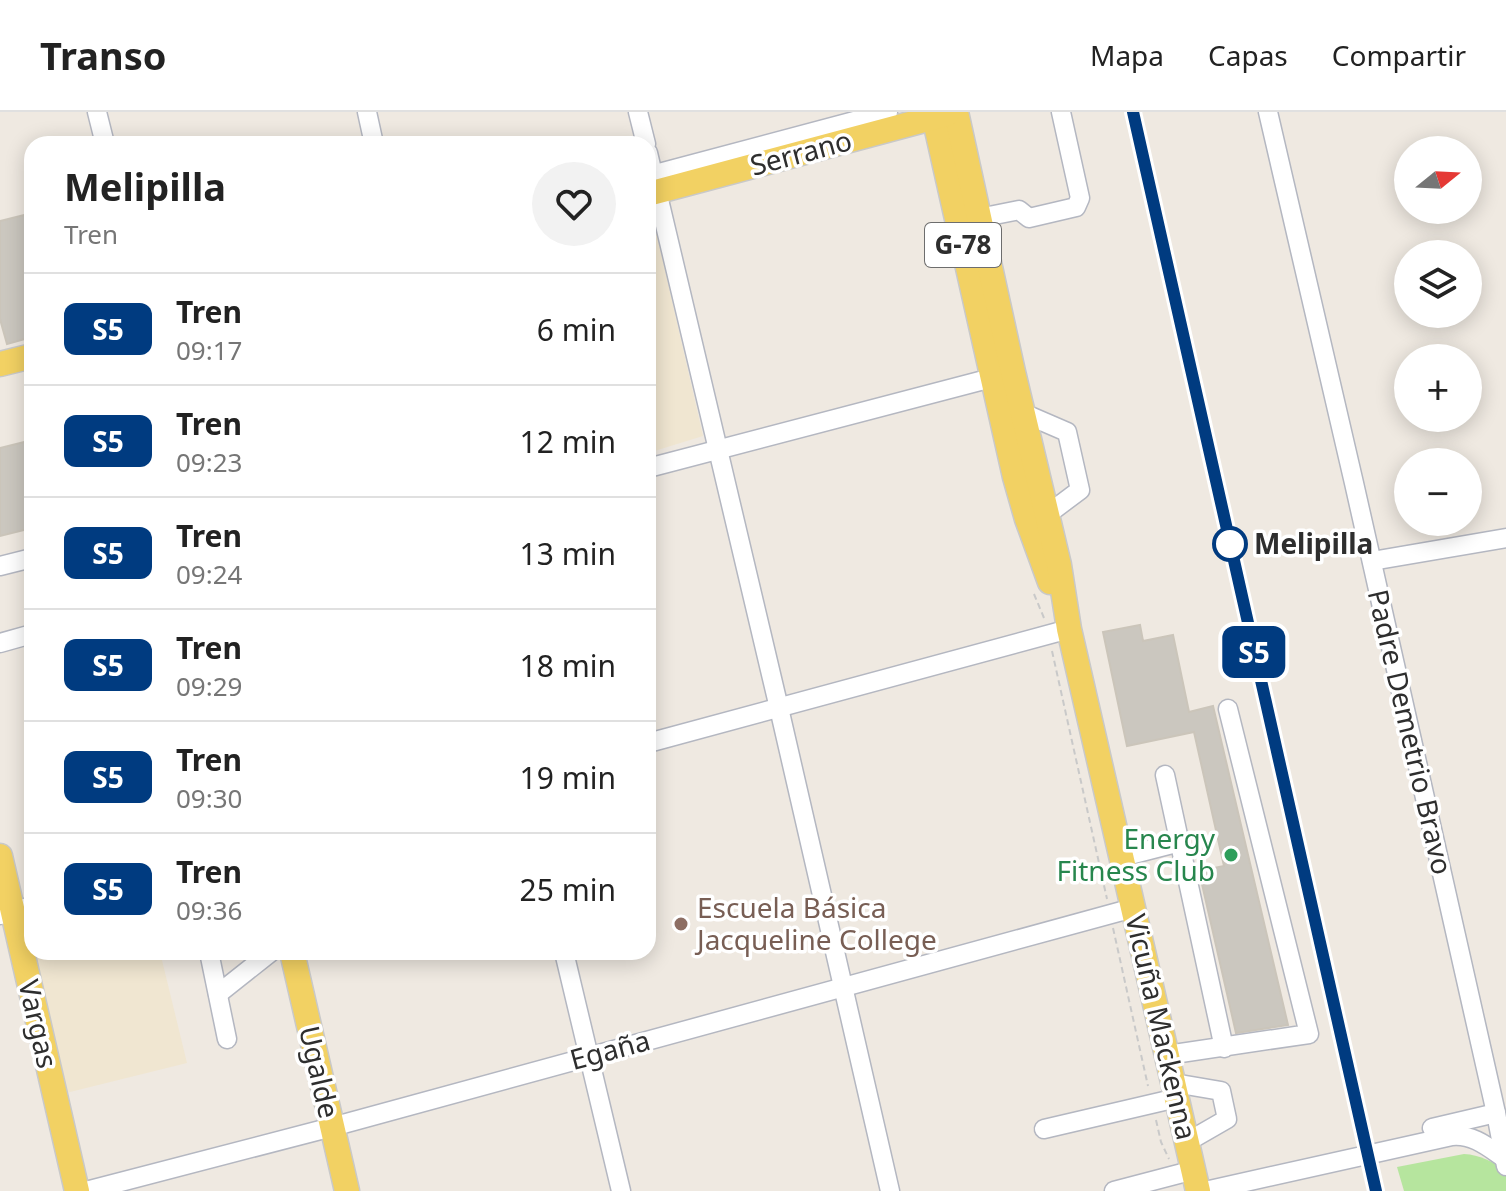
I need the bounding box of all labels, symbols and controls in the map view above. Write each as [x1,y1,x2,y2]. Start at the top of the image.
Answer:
text: Transo [40,29,167,81]
text: Mapa [1090,36,1164,74]
text: Capas [1208,36,1288,74]
text: Compartir [1332,36,1466,74]
street label: Serrano [746,120,856,184]
north arrow [1394,136,1482,224]
map controls [1394,136,1482,536]
text: Melipilla [64,160,226,212]
button: heart [532,162,616,246]
text: Tren [64,216,118,252]
road number: G-78 [925,223,1001,267]
button: layers [1394,240,1482,328]
text: Tren [176,291,242,332]
text: 6 min [537,309,616,350]
text: S5 [92,310,124,348]
text: 09:17 [176,332,242,368]
button: + [1394,344,1482,432]
text: Tren [176,403,242,444]
text: 12 min [520,421,616,462]
text: S5 [92,422,124,460]
text: 09:23 [176,444,242,480]
button: − [1394,448,1482,536]
text: Tren [176,515,242,556]
place label: Melipilla [1254,524,1373,562]
marker: Melipilla [1213,527,1247,561]
text: 13 min [520,533,616,574]
text: S5 [92,534,124,572]
text: 09:24 [176,556,242,592]
street label: Padre Demetrio Bravo [1360,586,1462,878]
line badge: S5 [1218,626,1290,678]
text: Tren [176,627,242,668]
text: S5 [1238,633,1270,671]
text: 18 min [520,645,616,686]
text: S5 [92,646,124,684]
text: 09:29 [176,668,242,704]
text: Tren [176,739,242,780]
text: 19 min [520,757,616,798]
text: S5 [92,758,124,796]
text: 09:30 [176,780,242,816]
place label: Energy Fitness Club [1056,819,1216,889]
marker: Energy Fitness Club [1222,846,1240,864]
text: Tren [176,851,242,892]
text: 25 min [520,869,616,910]
text: S5 [92,870,124,908]
place label: Escuela Básica Jacqueline College [694,888,937,958]
text: 09:36 [176,892,242,928]
street label: Vicuña Mackenna [1118,910,1206,1143]
marker: Escuela Básica Jacqueline College [672,915,690,933]
street label: Vargas [10,976,68,1072]
street label: Egaña [565,1020,654,1078]
street label: Ugalde [291,1022,349,1122]

